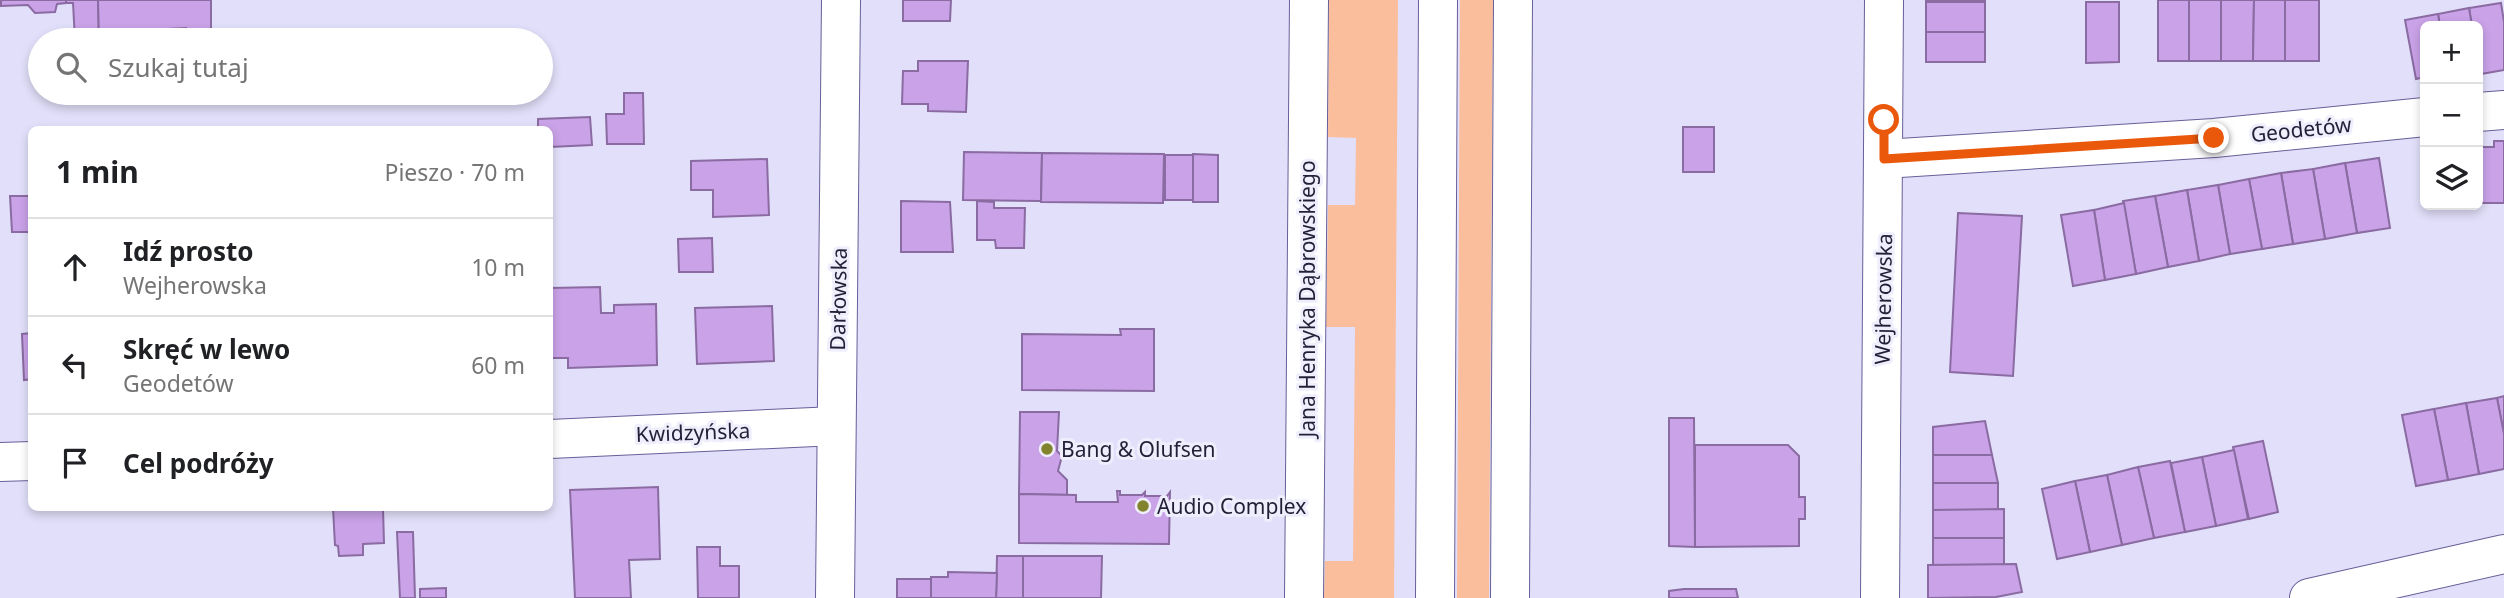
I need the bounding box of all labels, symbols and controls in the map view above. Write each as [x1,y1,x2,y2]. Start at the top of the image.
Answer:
map controls [2420,21,2483,210]
button: + [2420,21,2483,84]
search box [28,28,553,105]
icon: search [52,48,90,86]
text: Szukaj tutaj [108,49,249,85]
button: − [2420,84,2483,147]
route start [1868,104,1899,135]
street label: Geodetów [2249,110,2353,148]
route end [2198,122,2229,153]
button: layers [2420,147,2483,210]
text: 1 min [56,151,139,192]
text: Pieszo · 70 m [385,156,525,188]
street label: Jana Henryka Dąbrowskiego [1293,160,1321,440]
text: Idź prosto [123,233,254,269]
street label: Wejherowska [1868,233,1898,365]
street label: Darłowska [823,247,853,351]
icon: ahead [56,248,94,286]
text: 10 m [471,251,525,283]
text: Wejherowska [123,269,267,301]
text: Skręć w lewo [123,331,290,367]
icon: left [56,346,94,384]
text: 60 m [471,349,525,381]
text: Geodetów [123,367,234,399]
street label: Kwidzyńska [635,416,751,448]
place label: Bang & Olufsen [1061,435,1216,463]
marker: Bang & Olufsen [1039,441,1055,457]
icon: arrive [56,444,94,482]
text: Cel podróży [123,445,274,481]
place label: Audio Complex [1157,492,1306,520]
marker: Audio Complex [1135,498,1151,514]

